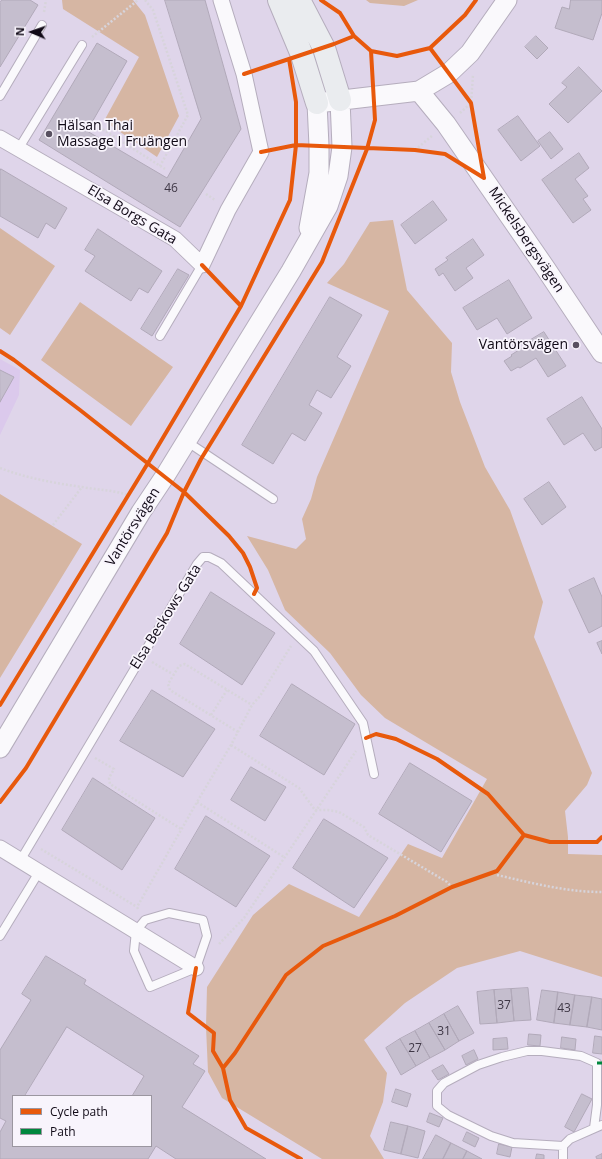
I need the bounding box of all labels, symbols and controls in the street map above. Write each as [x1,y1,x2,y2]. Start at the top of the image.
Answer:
north arrow [12,12,52,52]
text: N [12,27,27,36]
place label: Hälsan Thai Massage I Fruängen [57,118,187,150]
marker: Hälsan Thai Massage I Fruängen [44,129,54,139]
street label: Elsa Borgs Gata [84,182,180,248]
house number: 46 [164,182,178,196]
street label: Mickelsbergsvägen [485,184,567,296]
place label: Vantörsvägen [479,337,568,353]
marker: Vantörsvägen [571,340,581,350]
street label: Vantörsvägen [102,485,164,569]
street label: Elsa Beskows Gata [127,561,205,673]
house number: 37 [497,999,511,1013]
house number: 43 [557,1002,571,1016]
house number: 31 [437,1025,451,1039]
house number: 27 [408,1042,422,1056]
legend [12,1095,152,1147]
text: Cycle path [50,1103,108,1120]
text: Path [50,1123,76,1140]

